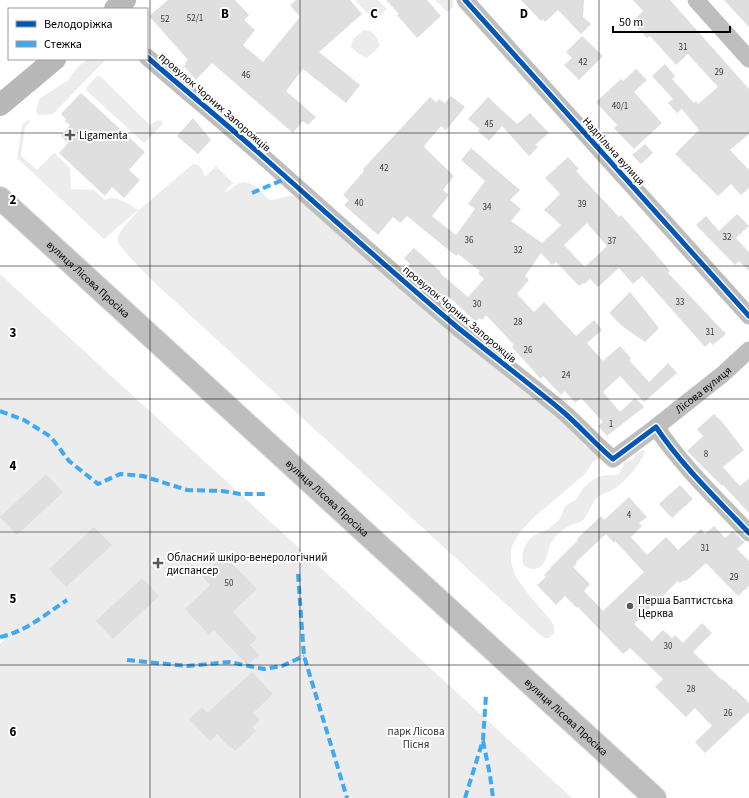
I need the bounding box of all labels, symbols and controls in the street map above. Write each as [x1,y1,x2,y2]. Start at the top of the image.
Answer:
text: B [221,5,229,23]
text: C [370,5,378,23]
text: D [520,5,528,23]
legend [8,8,148,60]
scale bar [613,8,730,34]
house number: 52/1 [187,12,203,25]
house number: 52 [161,13,170,26]
text: 50 m [619,14,643,31]
text: Велодоріжка [44,16,113,33]
text: Стежка [44,36,82,53]
house number: 31 [679,41,687,54]
street label: провулок Чорних Запорожців [155,49,274,156]
house number: 42 [579,56,588,69]
house number: 29 [715,66,724,79]
house number: 46 [242,69,251,82]
house number: 40/1 [612,100,628,113]
street label: Надпільна вулиця [579,114,648,189]
house number: 45 [485,118,494,131]
place label: Ligamenta [79,128,128,143]
marker: Ligamenta [64,129,76,141]
house number: 42 [380,162,389,175]
text: 2 [10,191,17,209]
house number: 40 [355,197,364,210]
house number: 39 [578,198,587,211]
house number: 34 [483,201,492,214]
house number: 32 [723,231,732,244]
house number: 36 [465,234,474,247]
house number: 37 [608,235,617,248]
street label: вулиця Лісова Просіка [43,237,133,322]
house number: 32 [514,244,523,257]
street label: провулок Чорних Запорожців [400,262,520,367]
house number: 33 [676,296,685,309]
house number: 30 [473,298,482,311]
house number: 28 [514,316,523,329]
text: 3 [10,324,17,342]
house number: 31 [706,326,714,339]
house number: 26 [524,344,533,357]
street label: Лісова вулиця [672,363,735,417]
house number: 24 [562,369,571,382]
house number: 1 [609,418,613,431]
house number: 8 [704,448,709,461]
street label: вулиця Лісова Просіка [282,456,372,540]
text: 4 [10,457,17,475]
house number: 4 [627,509,632,522]
house number: 31 [701,542,709,555]
place label: Обласний шкіро-венерологічний диспансер [167,550,327,578]
marker: Обласний шкіро-венерологічний диспансер [152,557,164,569]
house number: 29 [730,571,739,584]
house number: 50 [225,577,234,590]
text: 5 [10,590,17,608]
place label: Перша Баптистська Церква [638,593,733,621]
marker: Перша Баптистська Церква [625,601,635,611]
house number: 30 [664,640,673,653]
street label: вулиця Лісова Просіка [521,675,611,759]
house number: 28 [687,683,696,696]
house number: 26 [724,707,733,720]
text: 6 [10,723,17,741]
park label: парк Лісова Пісня [388,724,444,752]

